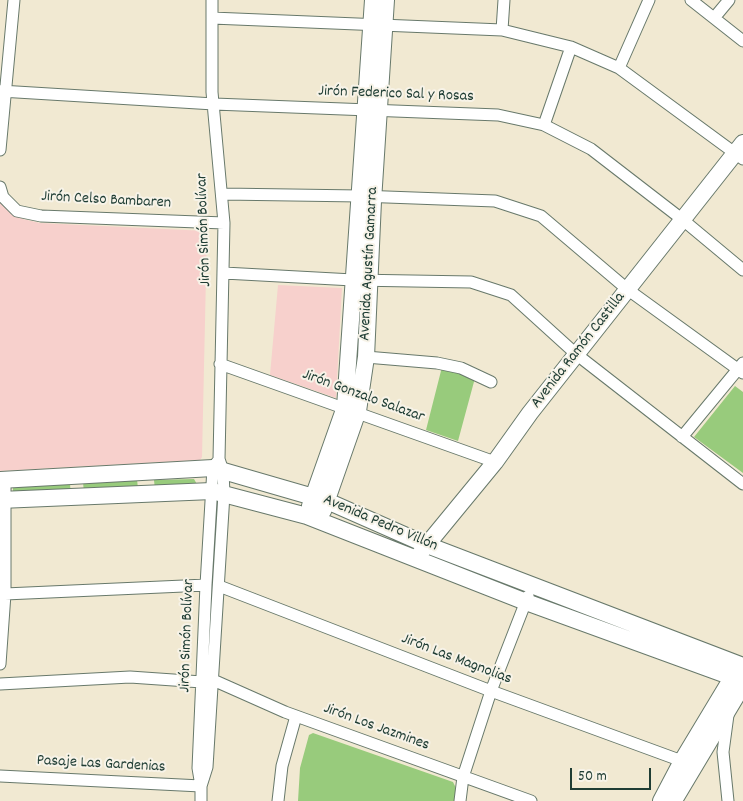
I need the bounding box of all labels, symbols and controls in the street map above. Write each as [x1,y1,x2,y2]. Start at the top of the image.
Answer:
street label: Jirón Federico Sal y Rosas [318,83,474,107]
street label: Jirón Simón Bolívar [193,173,217,287]
street label: Avenida Agustín Gamarra [356,187,384,341]
street label: Jirón Celso Bambaren [41,188,171,214]
street label: Avenida Ramón Castilla [528,289,630,413]
street label: Jirón Gonzalo Salazar [299,366,427,428]
street label: Avenida Pedro Villón [320,491,440,557]
street label: Jirón Simón Bolívar [176,579,200,693]
street label: Jirón Las Magnolias [398,630,514,690]
street label: Jirón Los Jazmines [320,700,432,756]
street label: Pasaje Las Gardenias [36,752,166,778]
scale bar [573,758,654,790]
text: 50 m [578,766,607,788]

